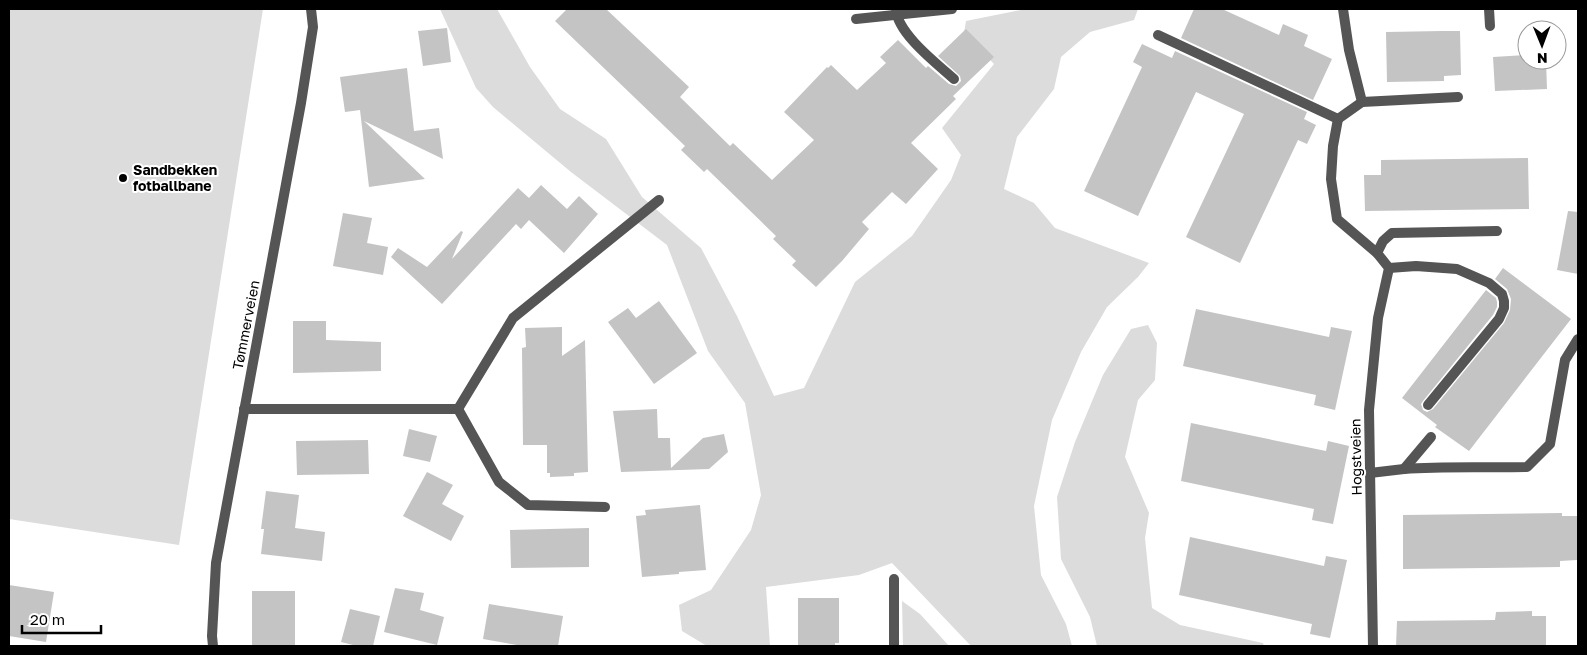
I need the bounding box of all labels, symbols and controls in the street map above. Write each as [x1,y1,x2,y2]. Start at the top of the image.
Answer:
north arrow [1517,20,1567,70]
text: N [1537,50,1548,67]
place label: Sandbekken fotballbane [133,161,217,194]
marker: Sandbekken fotballbane [117,172,129,184]
street label: Tømmerveien [229,279,263,371]
street label: Hogstveien [1346,418,1365,496]
scale bar [22,602,101,634]
text: 20 m [30,610,65,628]

